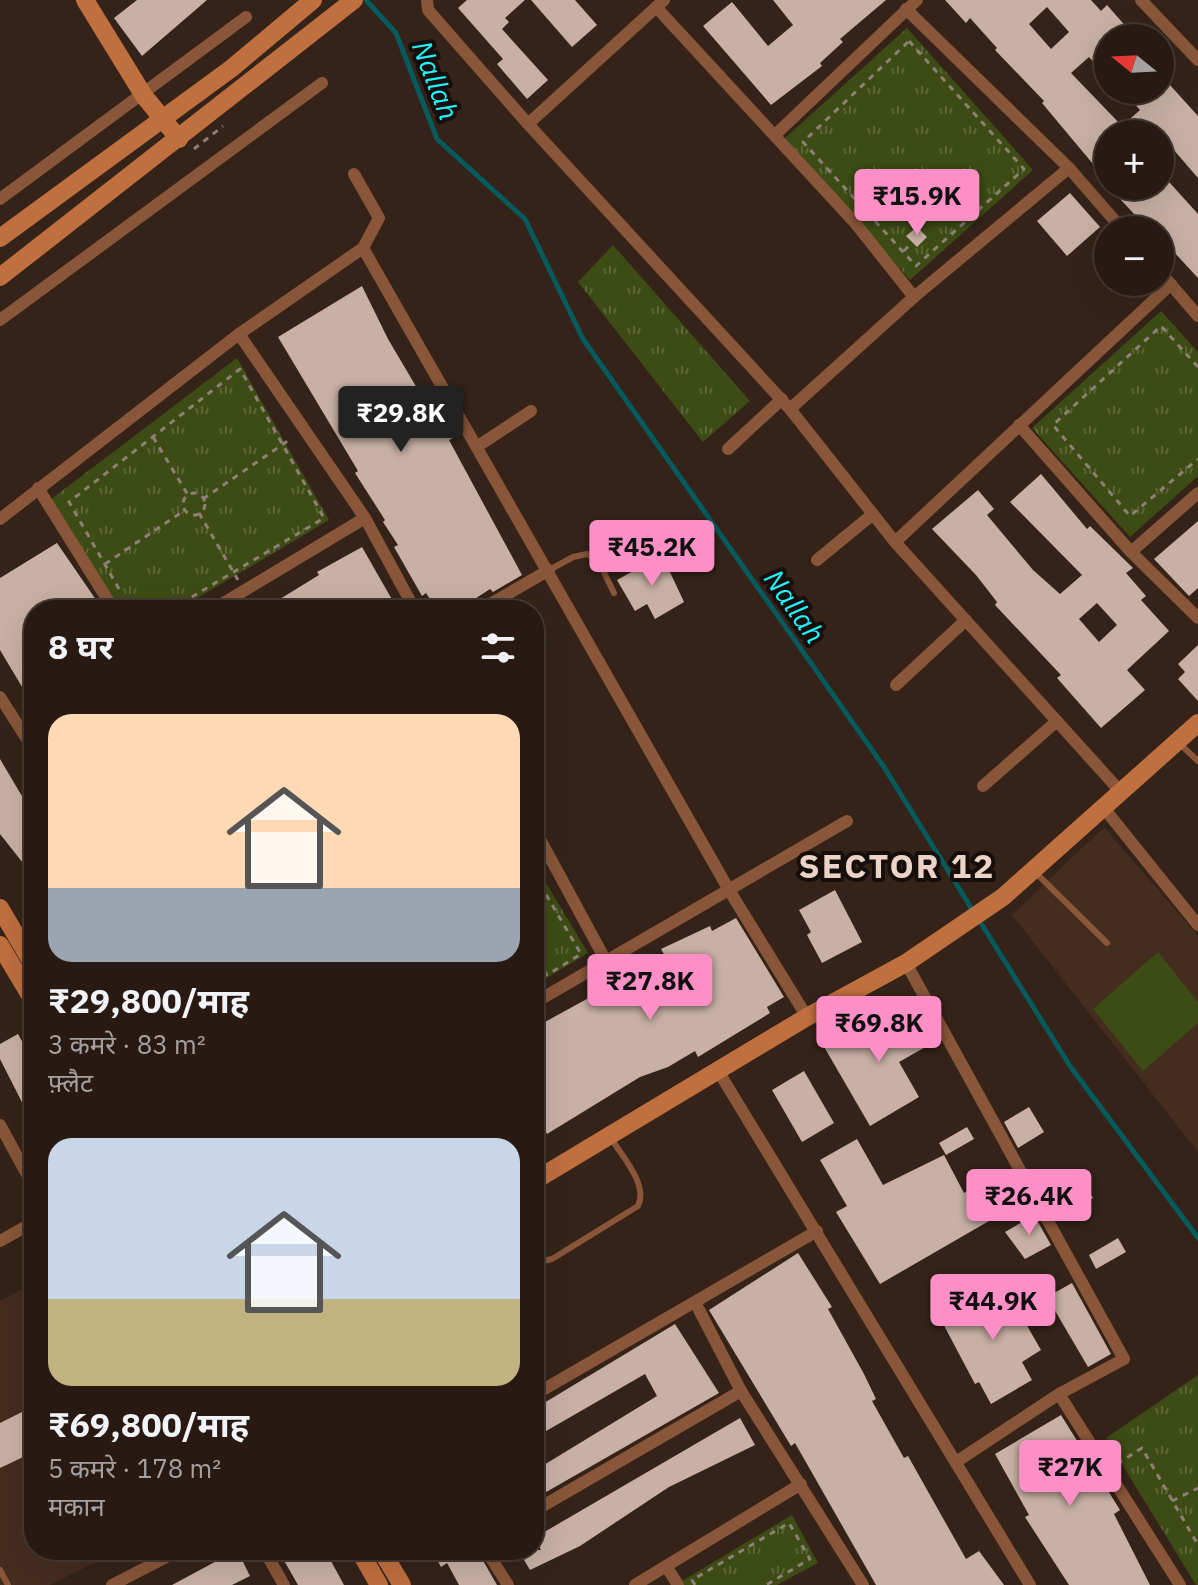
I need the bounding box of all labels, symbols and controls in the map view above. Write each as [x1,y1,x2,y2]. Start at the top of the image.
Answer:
north arrow [1094,24,1174,104]
map controls [1094,24,1174,296]
water label: Nallah [404,35,468,125]
button: + [1094,120,1174,200]
pin: ₹15.9K [852,169,982,237]
text: ₹15.9K [872,178,962,212]
button: − [1094,216,1174,296]
pin: ₹29.8K [336,386,466,454]
text: ₹29.8K [356,395,446,429]
pin: ₹45.2K [587,520,717,588]
text: ₹45.2K [607,529,697,563]
water label: Nallah [756,562,834,650]
text: 8 घर [48,624,113,668]
icon: filters [476,626,520,670]
icon: home [212,766,356,910]
district label: SECTOR 12 [798,843,996,887]
pin: ₹27.8K [585,954,715,1022]
text: ₹27.8K [605,963,695,997]
text: ₹29,800/माह [48,978,249,1022]
pin: ₹69.8K [814,996,944,1064]
text: ₹69.8K [834,1005,924,1039]
text: 3 कमरे · 83 m² [48,1027,206,1061]
text: फ़्लैट [48,1065,93,1099]
pin: ₹26.4K [964,1169,1094,1237]
text: ₹26.4K [984,1178,1074,1212]
icon: home [212,1190,356,1334]
pin: ₹44.9K [928,1274,1058,1342]
text: ₹44.9K [948,1283,1038,1317]
text: ₹69,800/माह [48,1402,249,1446]
pin: ₹27K [1023,1440,1117,1508]
text: ₹27K [1037,1449,1103,1483]
text: 5 कमरे · 178 m² [48,1451,221,1485]
text: मकान [48,1489,105,1523]

